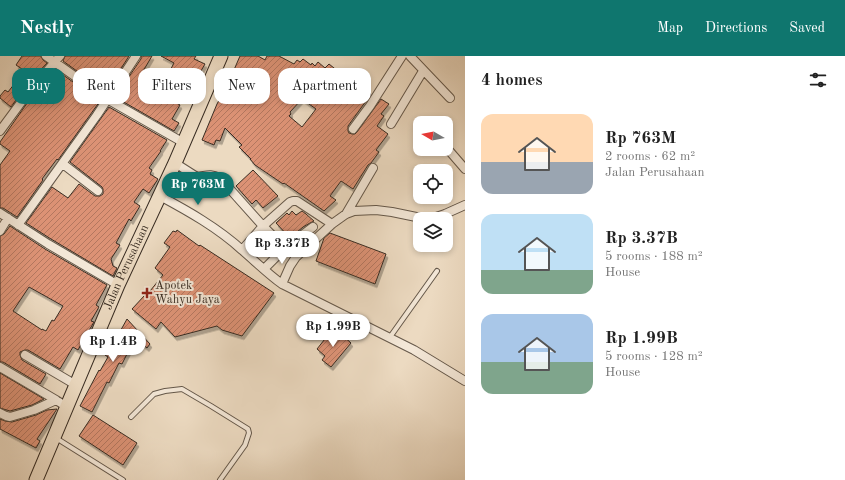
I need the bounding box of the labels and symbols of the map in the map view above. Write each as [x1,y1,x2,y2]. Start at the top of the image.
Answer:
north arrow [413,116,453,156]
pin: Rp 763M [161,172,235,206]
street label: Jalan Perusahaan [102,223,151,312]
pin: Rp 3.37B [241,231,323,265]
place label: Apotek Wahyu Jaya [155,280,220,306]
marker: Apotek Wahyu Jaya [142,288,152,298]
pin: Rp 1.99B [292,314,374,348]
pin: Rp 1.4B [76,329,150,363]

